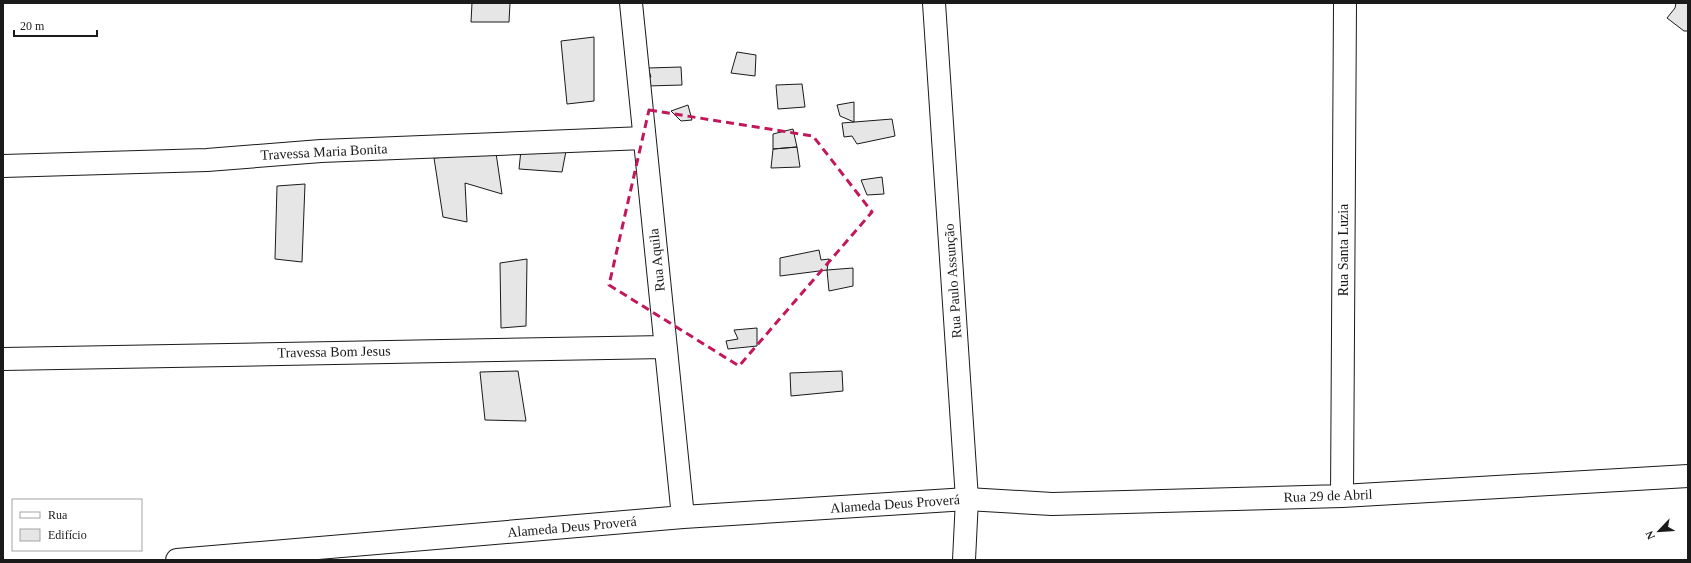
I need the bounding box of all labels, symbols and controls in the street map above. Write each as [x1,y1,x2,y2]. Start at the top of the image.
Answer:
scale bar [14,12,97,38]
text: 20 m [20,19,45,33]
street label: Travessa Maria Bonita [260,141,389,163]
street label: Rua Santa Luzia [1336,203,1351,296]
street label: Rua Paulo Assunção [942,223,964,339]
street label: Rua Aquila [646,227,668,292]
street label: Travessa Bom Jesus [277,344,391,360]
street label: Rua 29 de Abril [1283,487,1373,505]
street label: Alameda Deus Proverá [830,492,961,516]
legend [12,499,142,551]
text: Rua [48,508,68,522]
north arrow [1639,511,1679,551]
street label: Alameda Deus Proverá [507,514,638,540]
text: Edifício [48,528,87,542]
text: N [1643,529,1657,541]

